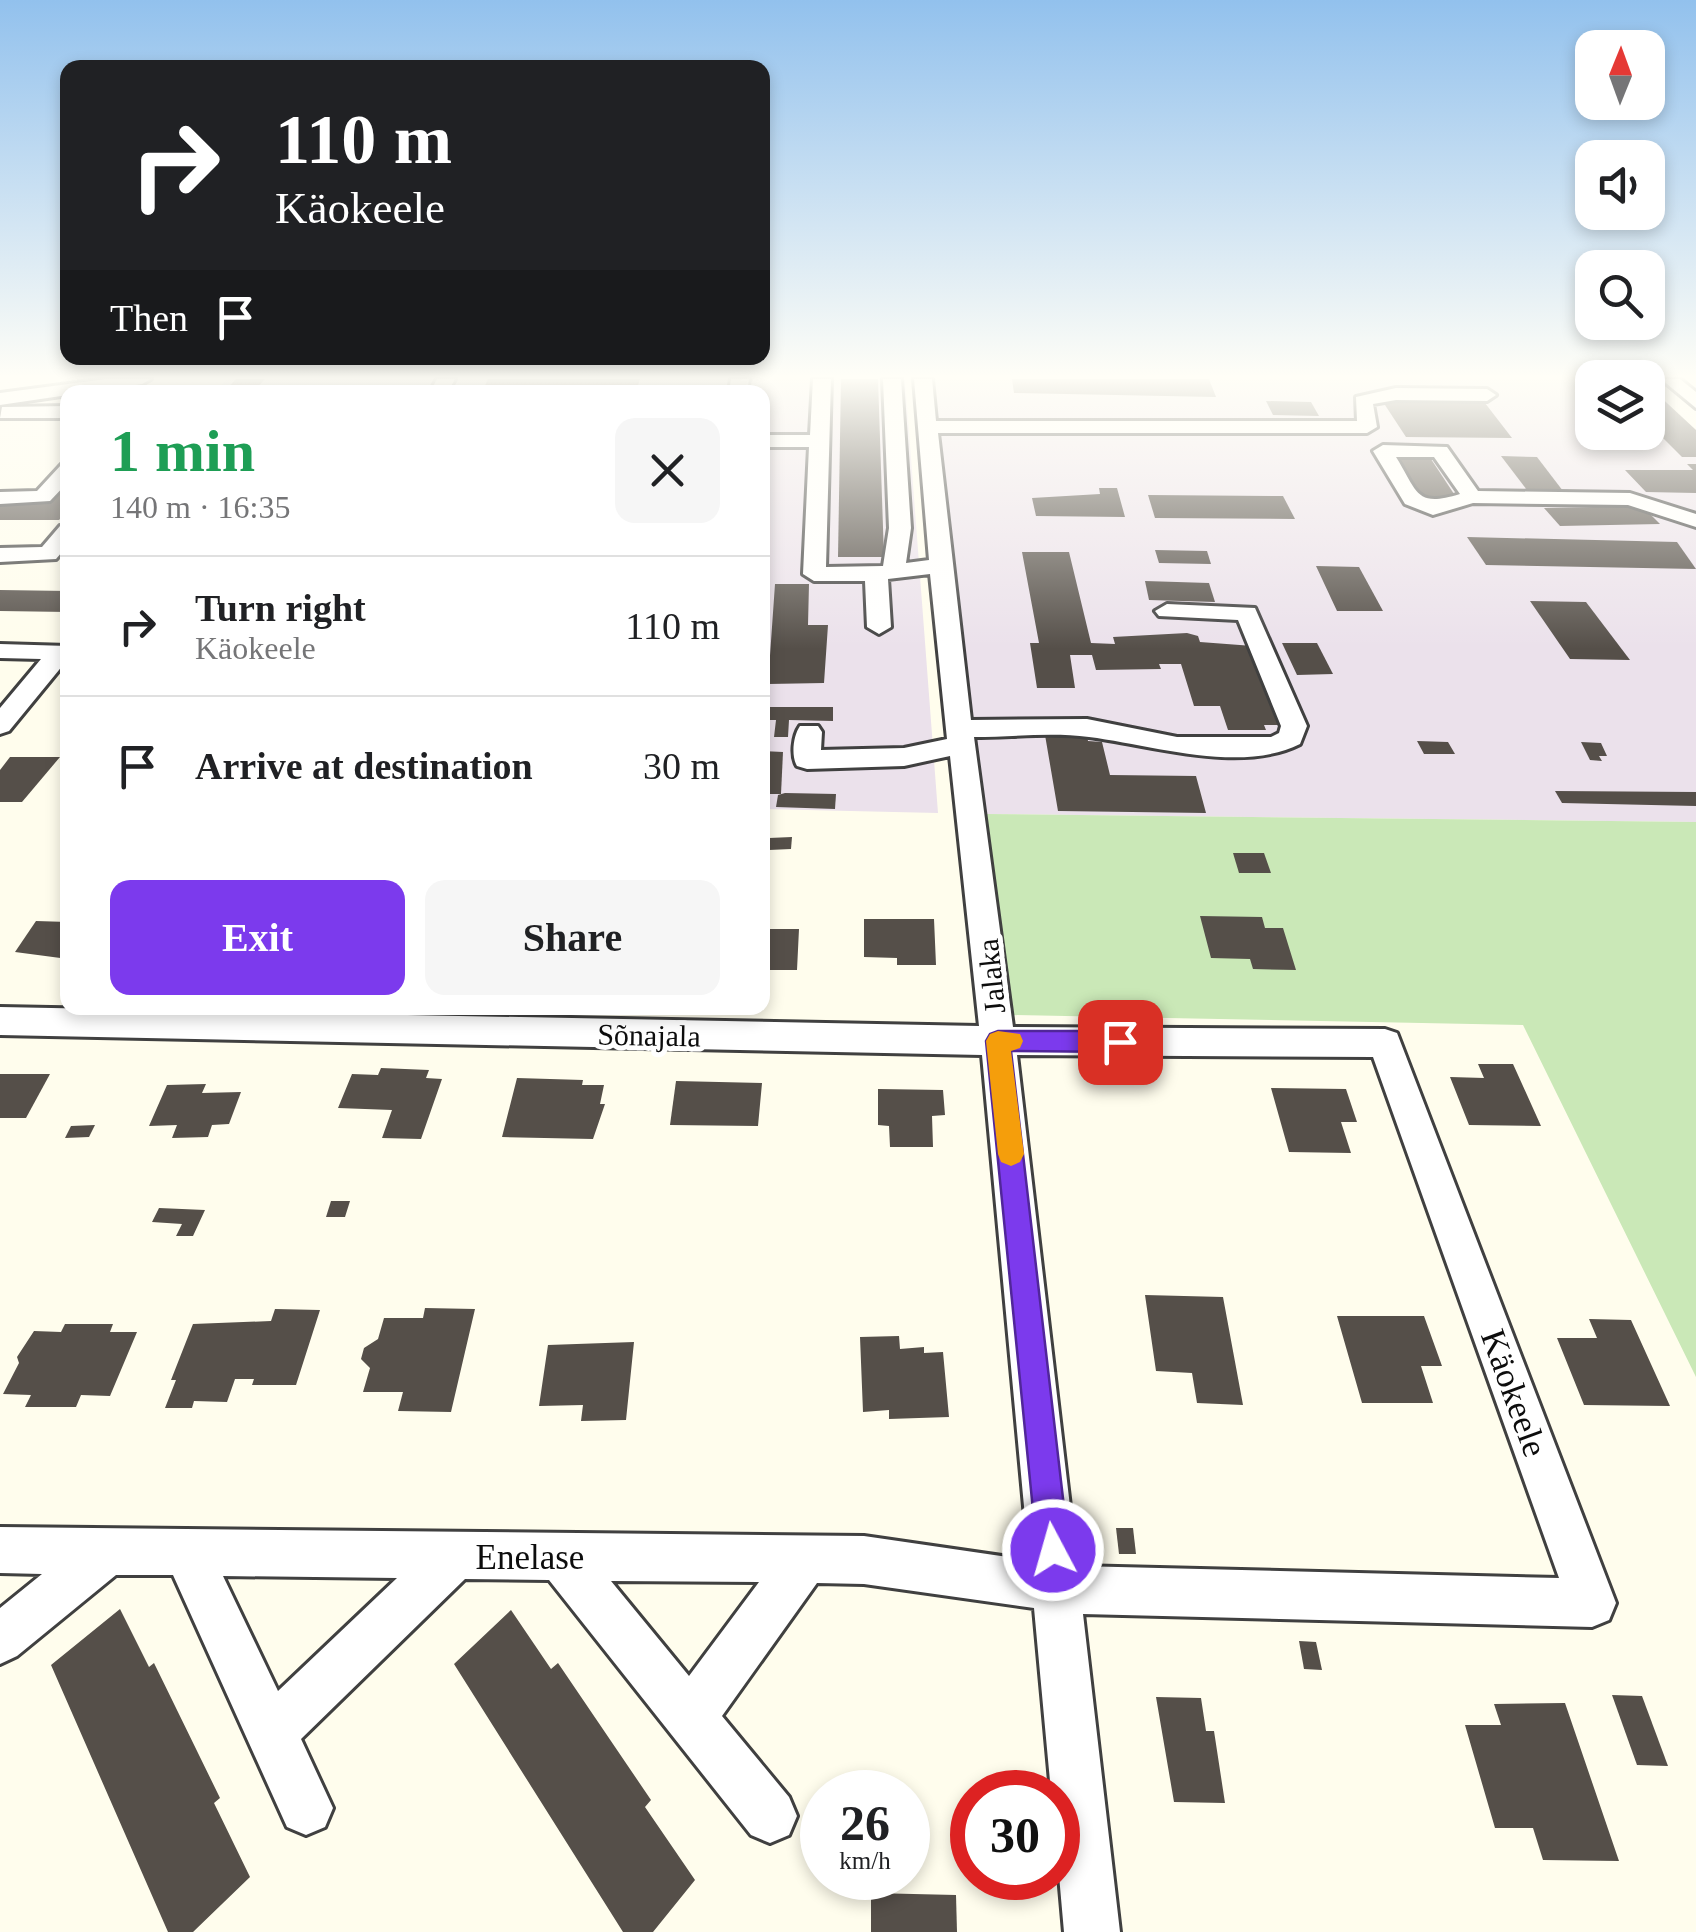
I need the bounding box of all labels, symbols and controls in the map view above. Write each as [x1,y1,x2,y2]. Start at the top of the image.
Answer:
north arrow [1575,30,1665,120]
map controls [1575,30,1665,450]
icon: right [110,100,240,230]
text: 110 m [275,101,452,178]
button: sound [1575,140,1665,230]
text: Käokeele [275,183,445,233]
button: search [1575,250,1665,340]
icon: arrive [208,290,263,345]
text: Then [110,297,188,339]
button: layers [1575,360,1665,450]
text: 1 min [110,418,255,484]
button: close [615,418,720,523]
text: 140 m · 16:35 [110,489,290,525]
text: Turn right [195,587,366,629]
icon: right [110,599,165,654]
text: 110 m [625,605,720,647]
text: Käokeele [195,630,316,666]
icon: arrive [110,739,165,794]
text: Arrive at destination [195,745,533,787]
text: 30 m [643,745,720,787]
button: Exit [110,880,405,995]
button: Share [425,880,720,995]
street label: Jalaka [971,937,1011,1015]
pin [1078,1000,1163,1085]
icon: arrive [1093,1015,1148,1070]
street label: Sõnajala [597,1018,701,1052]
street label: Käokeele [1473,1324,1555,1462]
position arrow [1001,1498,1105,1602]
street label: Enelase [476,1538,584,1577]
speed limit sign: 30 [950,1770,1080,1900]
text: 26 [840,1795,890,1851]
text: km/h [839,1847,891,1874]

